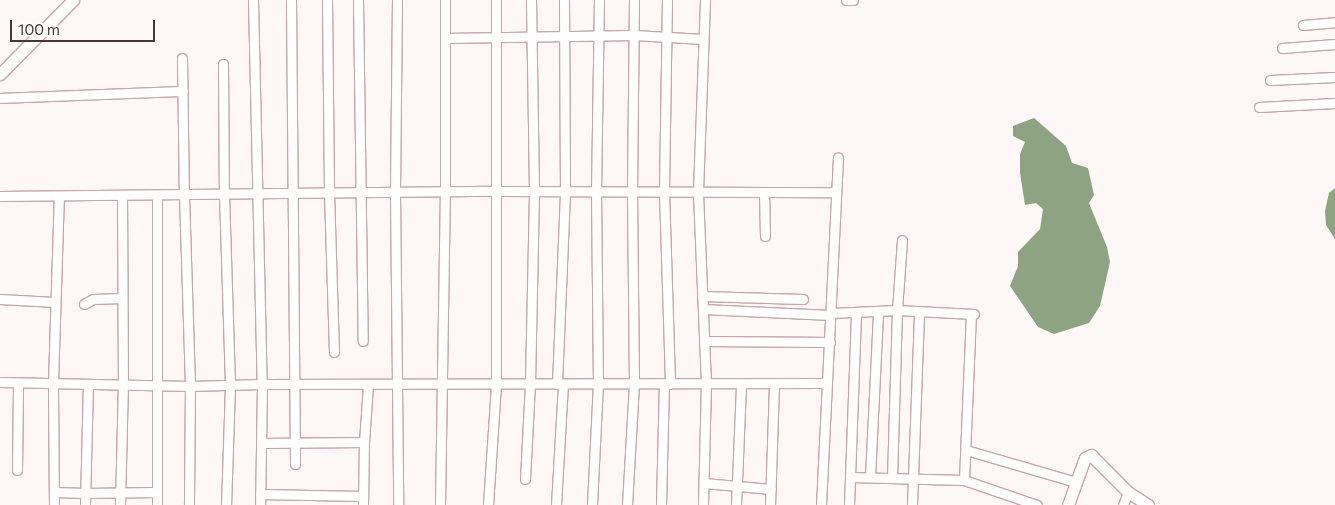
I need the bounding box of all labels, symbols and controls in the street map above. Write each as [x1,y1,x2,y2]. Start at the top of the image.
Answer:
scale bar [12,10,158,42]
text: 100 m [18,20,60,38]

